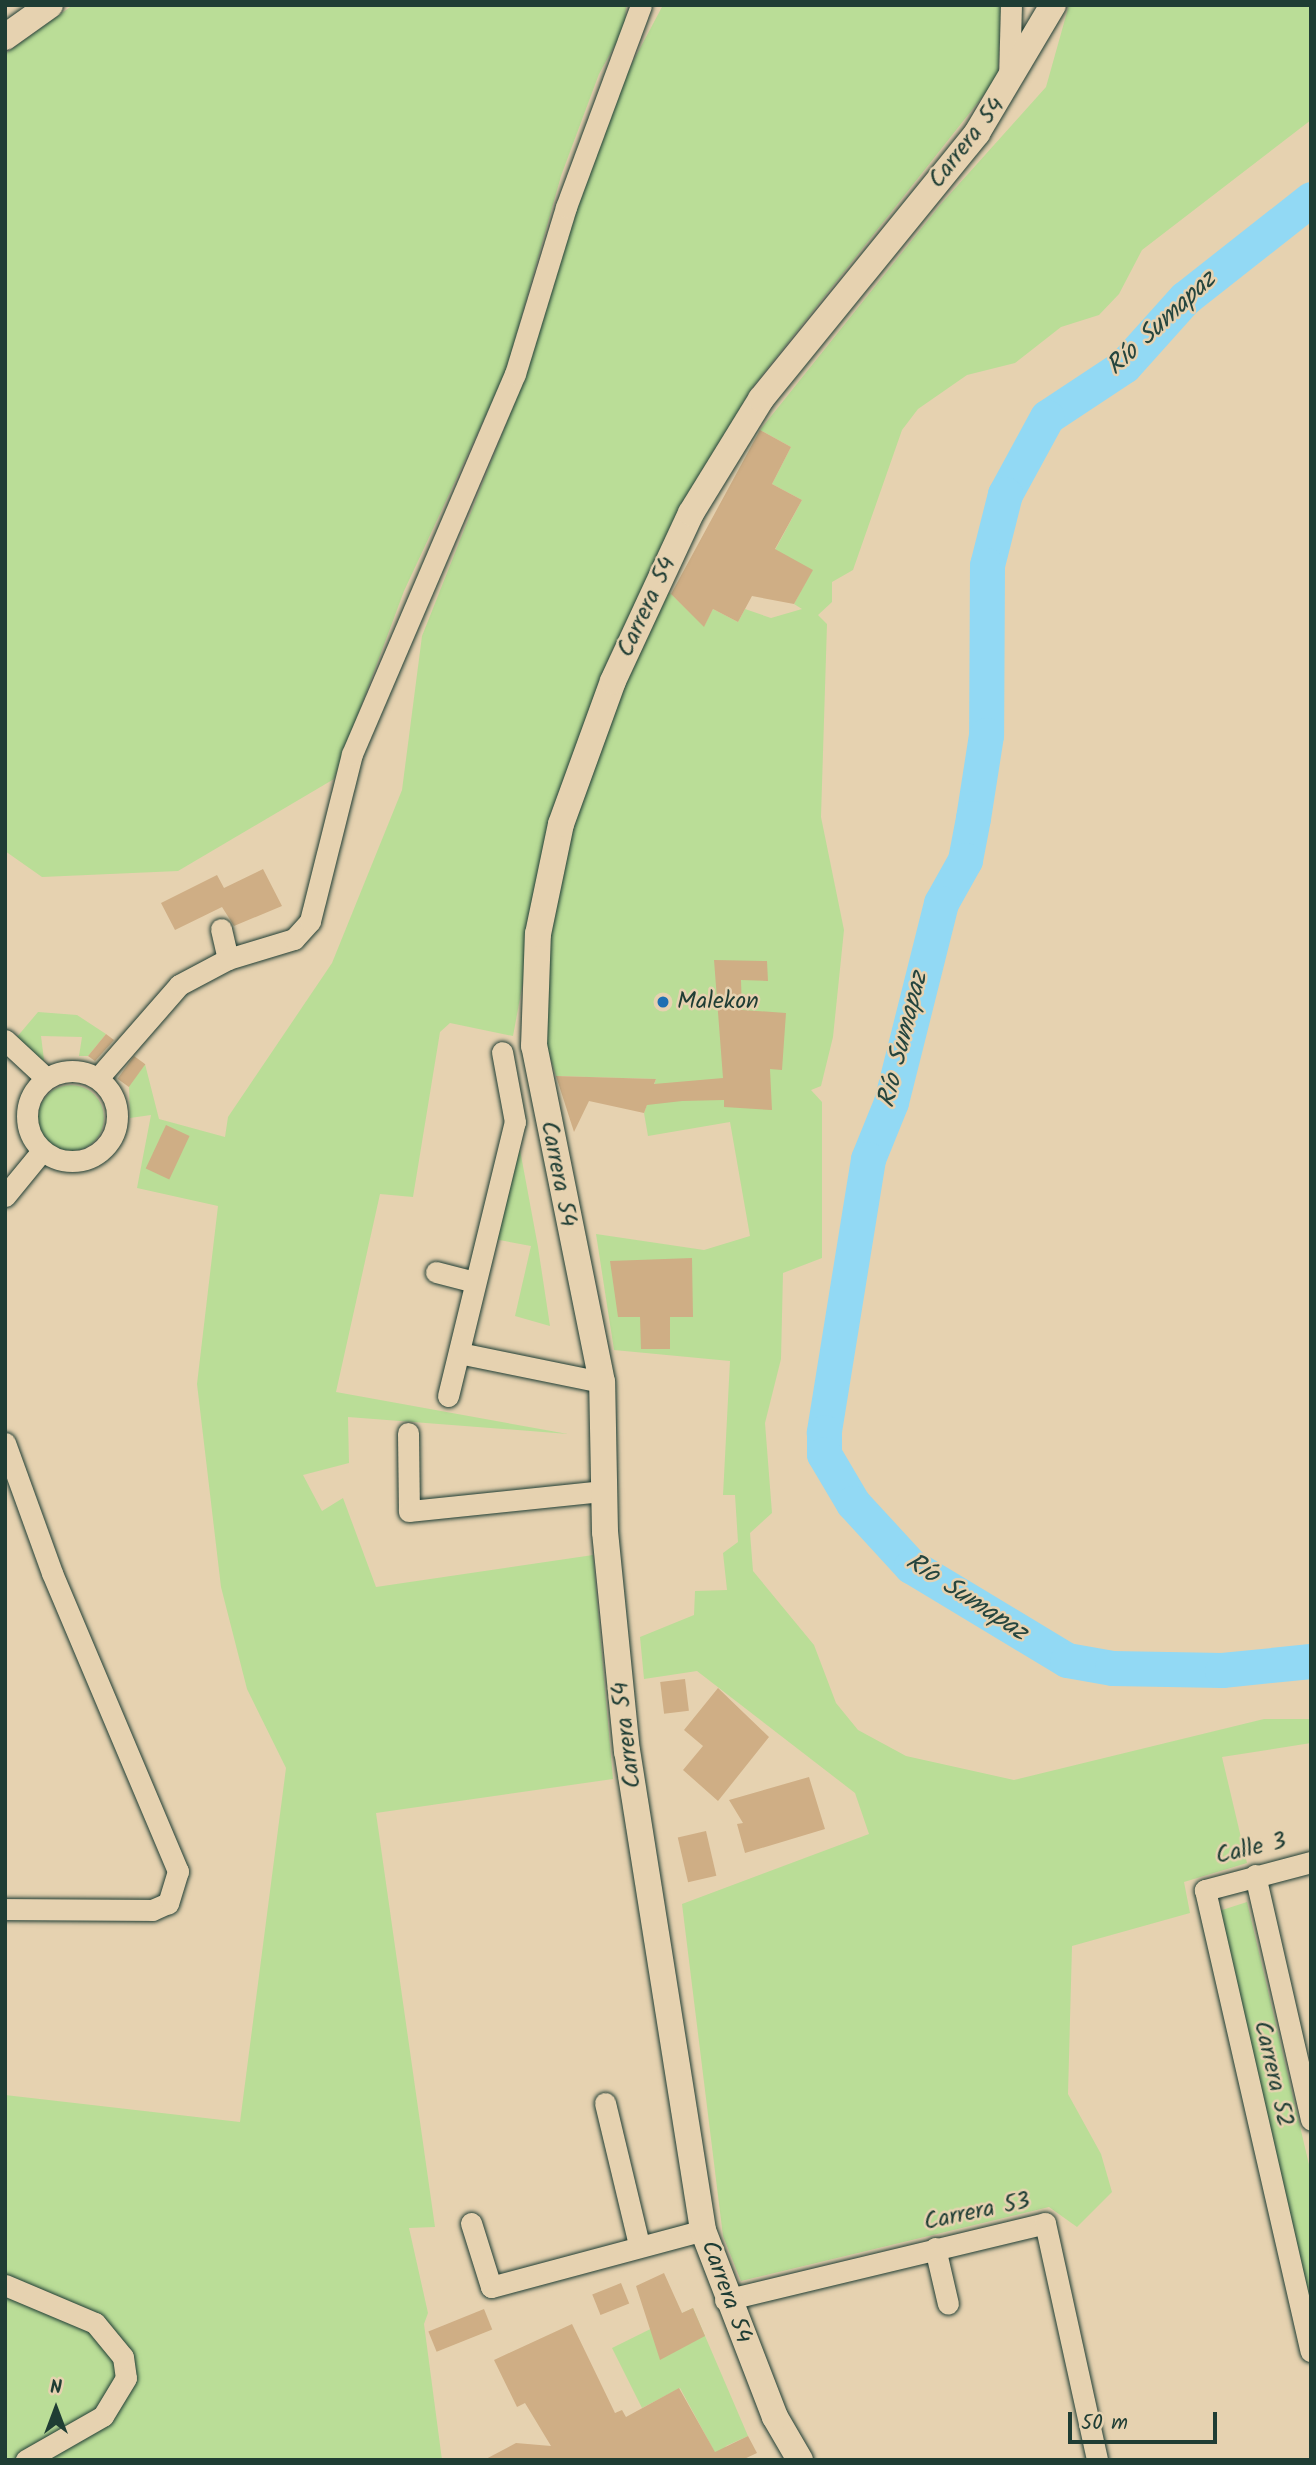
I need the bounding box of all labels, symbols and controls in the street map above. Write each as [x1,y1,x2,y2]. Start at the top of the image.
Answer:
street label: Carrera 54 [923,92,1011,194]
water label: Río Sumapaz [1101,265,1223,383]
street label: Carrera 54 [611,552,683,662]
water label: Río Sumapaz [872,969,936,1111]
place label: Malekon [677,988,759,1016]
marker: Malekon [655,994,671,1010]
street label: Carrera 54 [534,1119,582,1229]
water label: Río Sumapaz [899,1547,1033,1649]
street label: Carrera 54 [606,1680,648,1790]
street label: Calle 3 [1213,1827,1289,1871]
street label: Carrera 52 [1247,2018,1299,2130]
street label: Carrera 53 [921,2187,1033,2237]
street label: Carrera 54 [694,2237,758,2347]
text: N [50,2373,62,2403]
north arrow [21,2374,91,2444]
scale bar [1071,2398,1220,2442]
text: 50 m [1081,2407,1128,2440]

